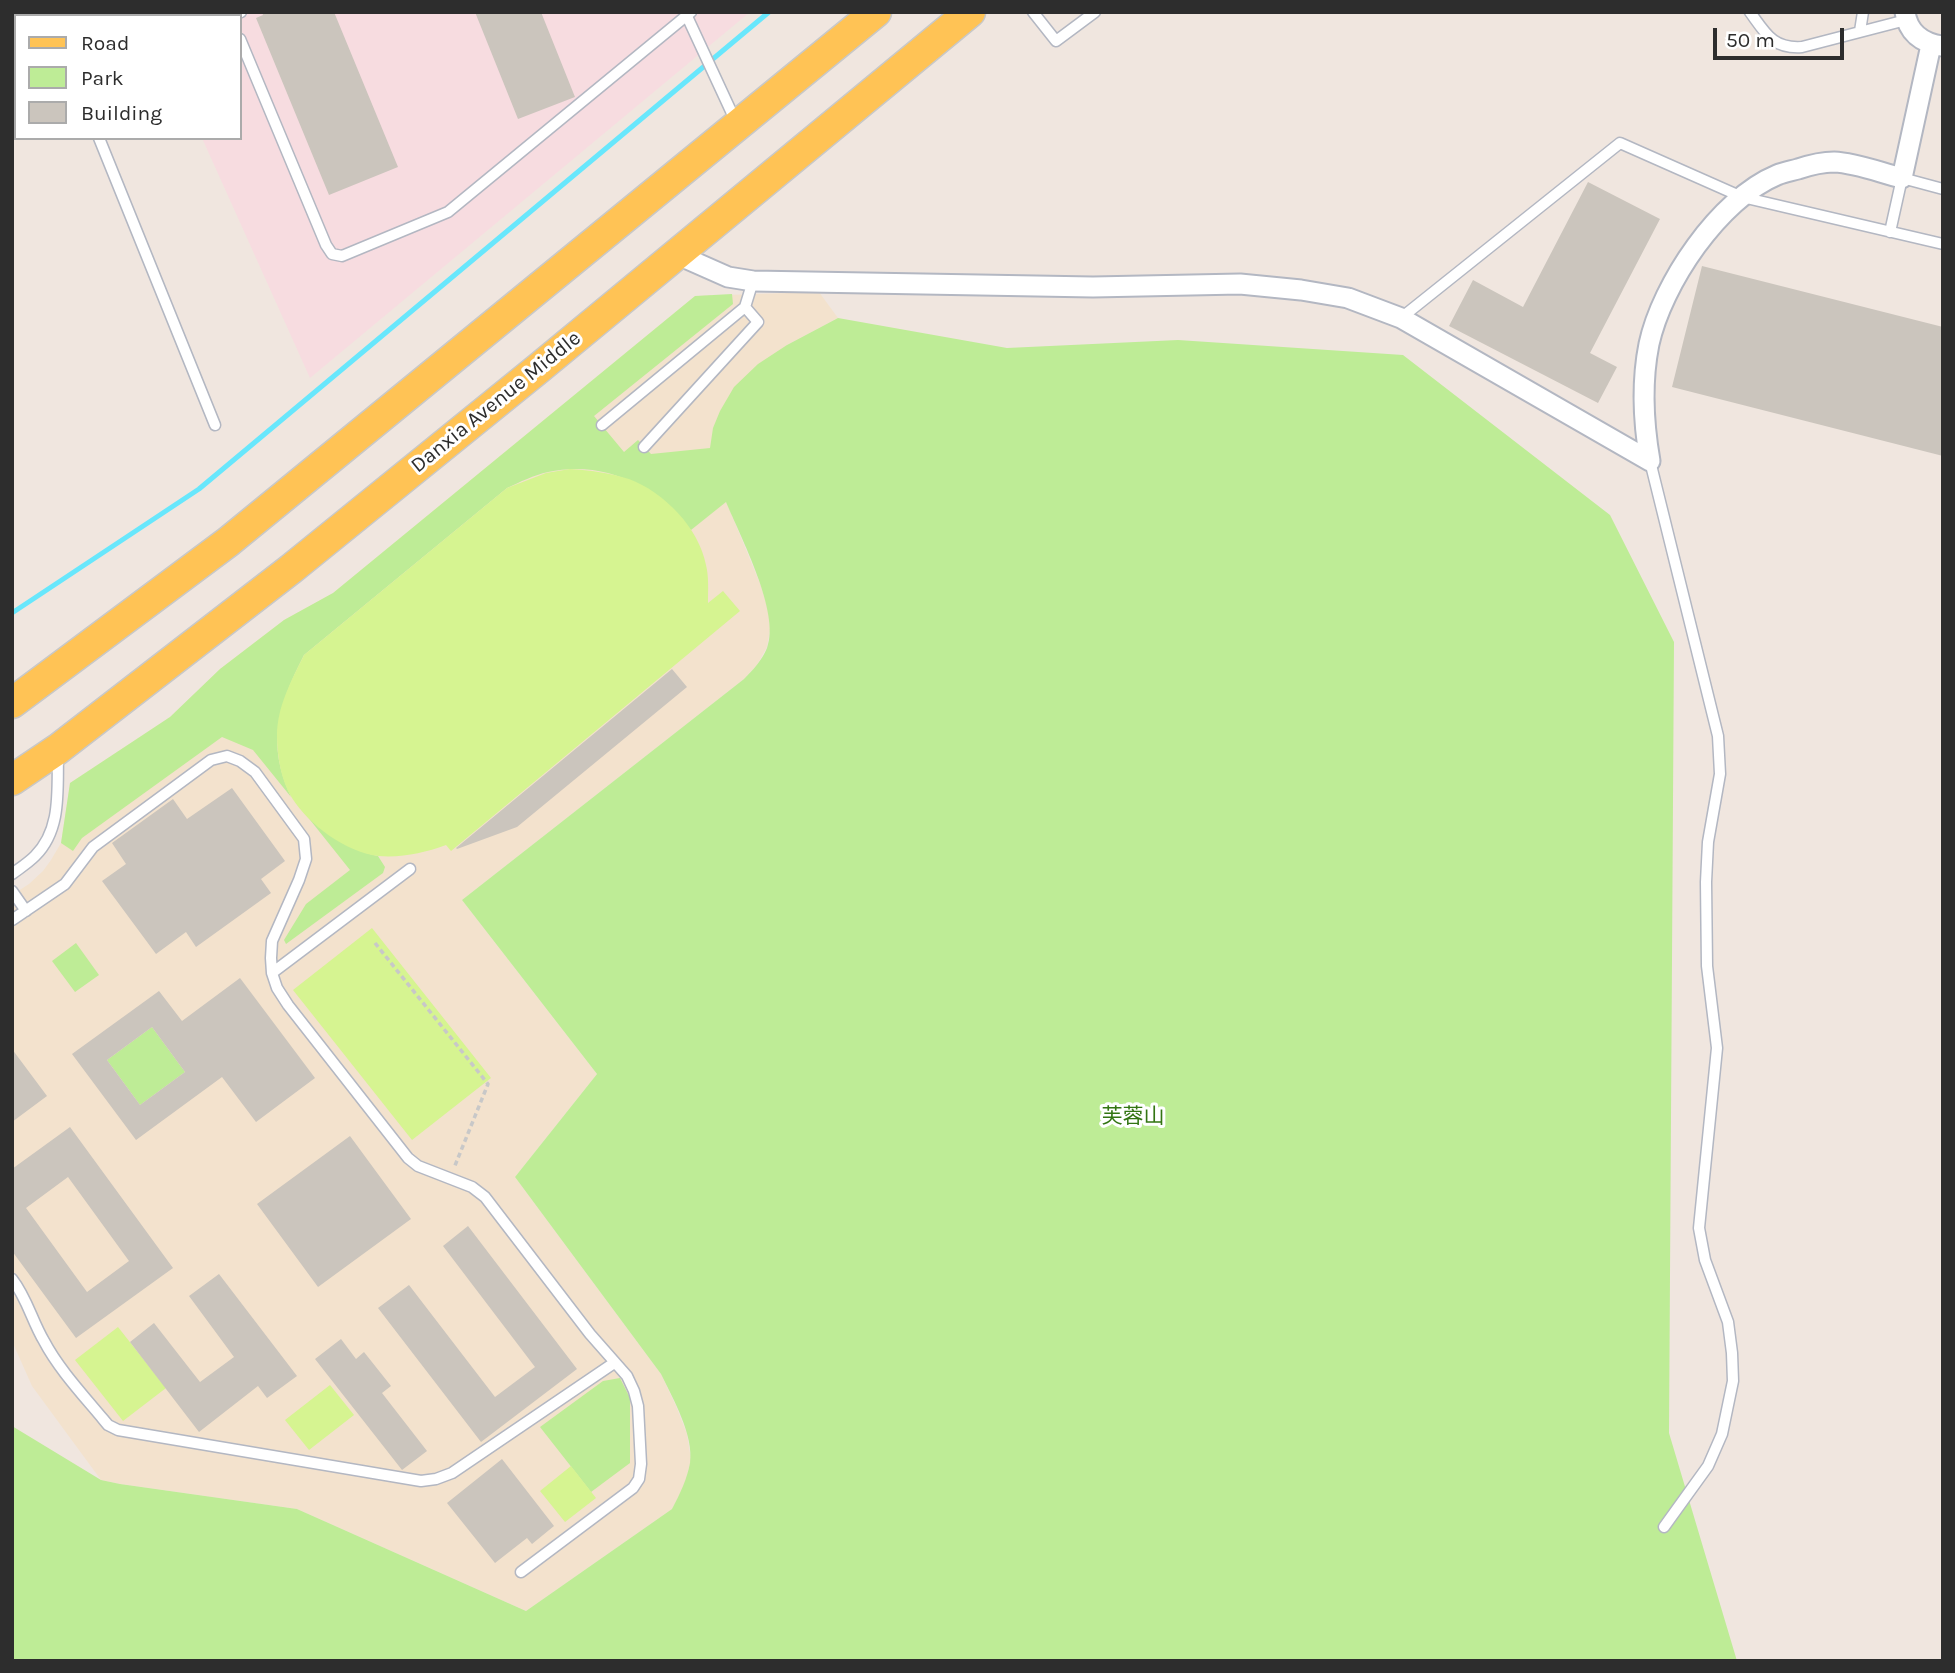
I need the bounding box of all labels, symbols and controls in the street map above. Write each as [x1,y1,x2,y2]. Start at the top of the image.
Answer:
legend [14,14,242,140]
scale bar [1717,14,1848,58]
text: 50 m [1726,28,1775,52]
text: Road [81,31,129,55]
text: Park [81,66,124,90]
text: Building [81,101,162,125]
street label: Danxia Avenue Middle [406,326,586,478]
park label: 芙蓉山 [1102,1104,1164,1130]

